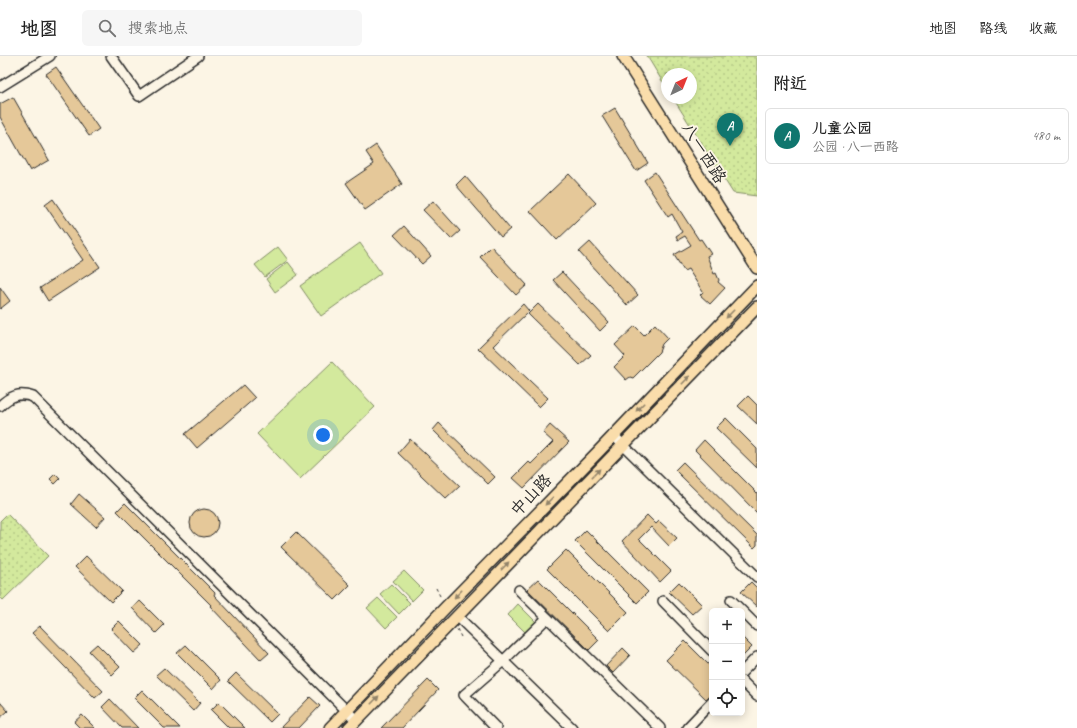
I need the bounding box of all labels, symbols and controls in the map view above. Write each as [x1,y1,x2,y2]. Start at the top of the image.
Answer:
search box [82,10,362,46]
text: 地图 [20,17,58,41]
icon: search [96,17,118,39]
text: 搜索地点 [128,19,188,38]
text: 地图 [929,20,957,37]
text: 路线 [979,20,1007,37]
text: 收藏 [1029,20,1057,37]
north arrow [661,68,697,104]
text: 附近 [773,73,807,94]
pin: A [717,113,743,146]
street label: 八一西路 [677,119,731,187]
text: 儿童公园 [812,119,872,138]
text: A [784,128,790,144]
text: 480 m [1032,128,1060,144]
text: 公园 · 八一西路 [812,139,899,155]
one-way arrow [725,309,735,319]
one-way arrow [682,375,691,385]
one-way arrow [636,403,645,412]
your location [313,425,333,445]
one-way arrow [591,468,601,478]
street label: 中山路 [506,469,556,521]
one-way arrow [545,496,554,506]
one-way arrow [500,561,510,571]
one-way arrow [453,589,463,599]
map controls [709,608,745,716]
button: + [709,608,745,644]
button: − [709,644,745,680]
button: locate [709,680,745,716]
one-way arrow [371,695,380,705]

